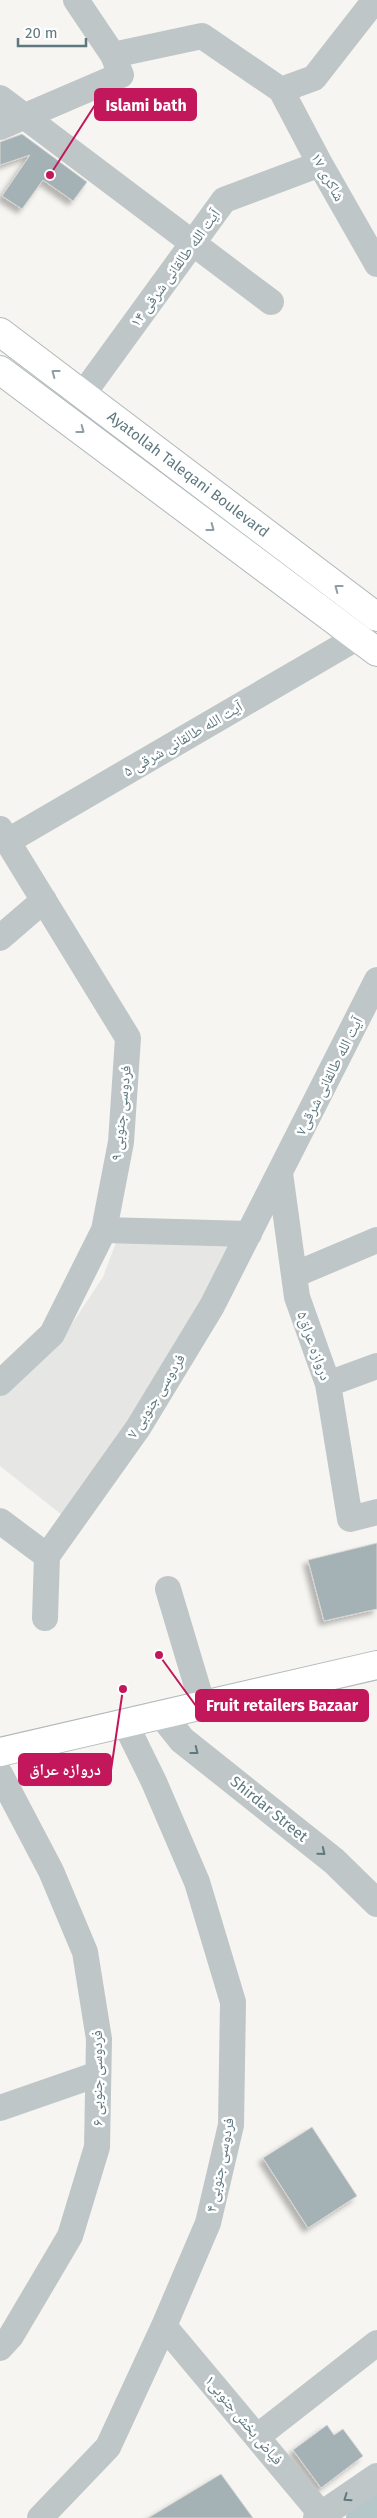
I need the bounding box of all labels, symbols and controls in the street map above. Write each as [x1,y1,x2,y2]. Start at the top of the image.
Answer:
scale bar [18,15,85,47]
text: 20 m [25,24,58,42]
callout: Islami bath [95,89,196,120]
text: Islami bath [105,96,187,115]
street label: شاکری ۱۷ [306,150,349,205]
street label: آیت الله طالقانی شرقی ۱۴ [126,205,225,331]
one-way arrow [51,370,61,379]
street label: Ayatollah Taleqani Boulevard [104,407,273,541]
one-way arrow [75,425,84,433]
one-way arrow [205,522,214,530]
one-way arrow [335,585,344,593]
street label: آیت الله طالقانی شرقی ۵ [120,697,247,781]
street label: آیت الله طالقانی شرقی۷ [291,1013,368,1139]
street label: فردوسی جنوبی ۹ [107,1064,136,1162]
street label: دروازه عراق۵ [292,1309,335,1383]
street label: فردوسی جنوبی ۷ [123,1351,190,1442]
callout: Fruit retailers Bazaar [196,1690,368,1721]
text: Fruit retailers Bazaar [206,1696,359,1715]
one-way arrow [189,1745,198,1753]
callout: دروازه عراق [19,1754,111,1785]
text: دروازه عراق [29,1760,101,1779]
street label: Shirdar Street [227,1772,312,1846]
one-way arrow [316,1846,325,1854]
street label: فردوسی جنوبی ۶ [88,2030,107,2126]
street label: فردوسی جنوبی ۴ [202,2116,239,2214]
street label: فیاض بخش جنوبی۱ [201,2372,287,2469]
one-way arrow [343,2492,353,2501]

